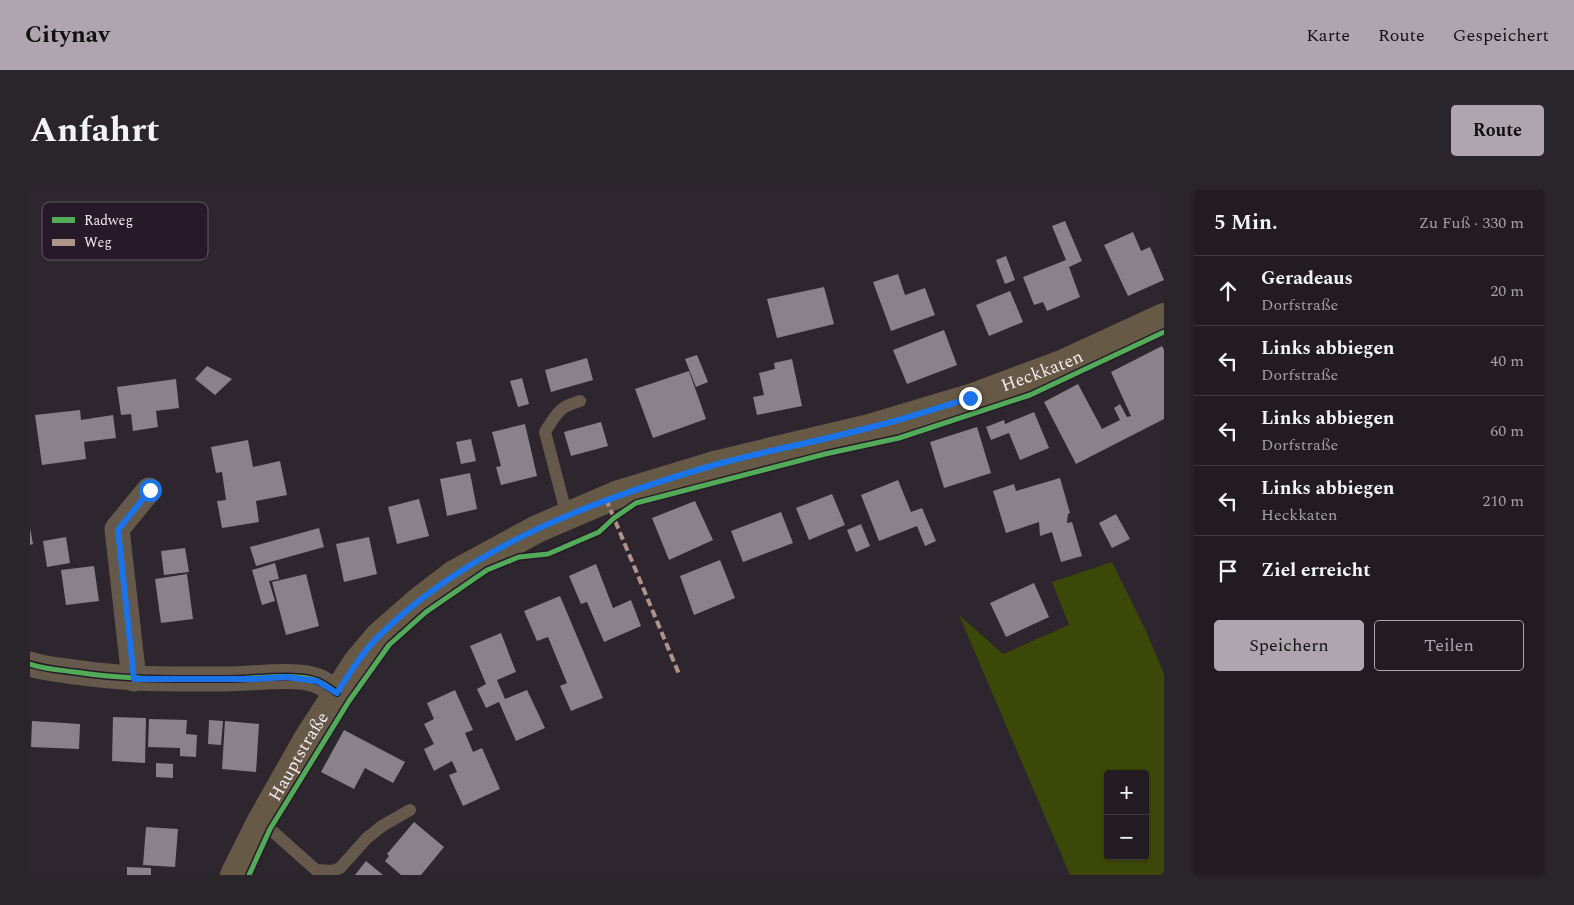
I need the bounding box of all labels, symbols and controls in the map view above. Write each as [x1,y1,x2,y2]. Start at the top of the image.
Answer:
text: Citynav [25,17,110,53]
text: Karte [1306,22,1350,49]
text: Route [1378,22,1425,49]
text: Gespeichert [1453,22,1549,49]
text: Anfahrt [30,104,160,157]
button: Route [1451,105,1544,156]
legend [42,202,208,260]
text: 5 Min. [1214,207,1278,239]
text: Radweg [84,210,133,231]
text: Zu Fuß · 330 m [1419,211,1524,235]
text: Weg [84,232,112,253]
text: Geradeaus [1261,264,1353,293]
icon: ahead [1214,277,1242,305]
text: 20 m [1490,279,1524,303]
text: Dorfstraße [1261,293,1338,317]
text: Links abbiegen [1261,334,1395,363]
street label: Heckkaten [997,343,1088,399]
icon: left [1214,347,1242,375]
text: 40 m [1490,349,1524,373]
text: Dorfstraße [1261,363,1338,387]
route end [959,387,982,410]
text: Links abbiegen [1261,404,1395,433]
icon: left [1214,417,1242,445]
text: 60 m [1490,419,1524,443]
text: Dorfstraße [1261,433,1338,457]
text: Links abbiegen [1261,474,1395,503]
route start [139,479,162,502]
icon: left [1214,487,1242,515]
text: 210 m [1482,489,1524,513]
text: Heckkaten [1261,503,1337,527]
text: Ziel erreicht [1261,556,1371,585]
icon: arrive [1214,557,1242,585]
button: Speichern [1214,620,1364,671]
button: Teilen [1374,620,1524,671]
street label: Hauptstraße [262,706,336,806]
map controls [1104,770,1149,860]
button: + [1104,770,1149,815]
button: − [1104,815,1149,860]

